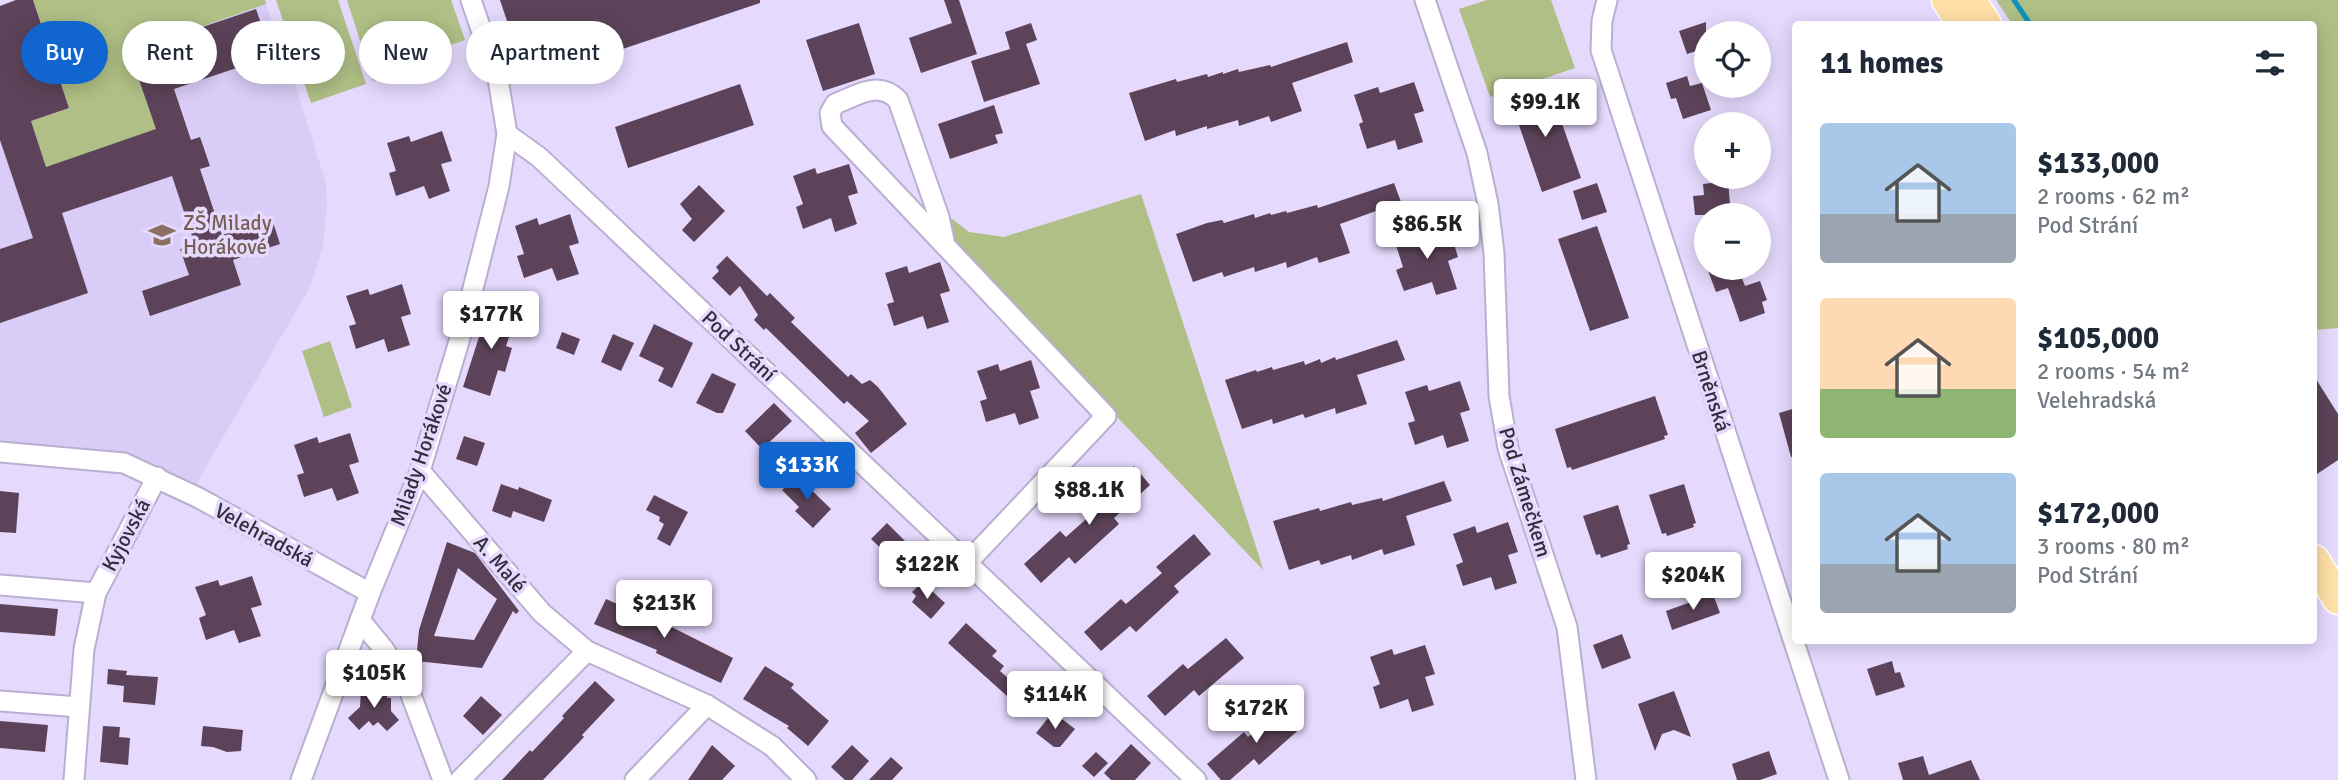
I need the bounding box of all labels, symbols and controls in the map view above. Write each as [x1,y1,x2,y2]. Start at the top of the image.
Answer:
chip: Buy [21,21,108,84]
chip: Rent [122,21,217,84]
chip: Filters [231,21,345,84]
chip: New [359,21,452,84]
chip: Apartment [466,21,624,84]
map controls [1694,21,1771,280]
button: locate [1694,21,1771,98]
icon: filters [2251,44,2289,82]
text: 11 homes [1820,45,1943,82]
pin: $99.1K [1488,80,1602,139]
text: $99.1K [1510,87,1580,116]
button: + [1694,112,1771,189]
text: $133,000 [2037,145,2159,182]
icon: home [1876,151,1960,235]
text: 2 rooms · 62 m² [2037,182,2190,211]
pin: $86.5K [1370,202,1484,261]
button: − [1694,203,1771,280]
text: $86.5K [1392,209,1462,238]
place label: ZŠ Milady Horákové [183,210,272,260]
text: Pod Strání [2037,211,2138,240]
school or university icon: ZŠ Milady Horákové [147,220,177,250]
pin: $177K [442,292,540,351]
text: $177K [459,299,523,328]
street label: Pod Strání [696,305,782,387]
text: $105,000 [2037,320,2159,357]
icon: home [1876,326,1960,410]
street label: Brněnská [1686,347,1736,435]
text: 2 rooms · 54 m² [2037,357,2190,386]
street label: Milady Horákové [384,380,458,530]
text: Velehradská [2037,386,2156,415]
street label: Pod Zámečkem [1493,424,1557,560]
pin: $133K [758,442,856,502]
text: $133K [775,450,839,479]
pin: $88.1K [1032,468,1146,527]
text: $88.1K [1054,475,1124,504]
street label: Kyjovská [96,494,156,576]
text: $172,000 [2037,495,2159,532]
street label: Velehradská [210,497,318,573]
icon: home [1876,501,1960,585]
street label: A. Malé [468,530,532,598]
text: 3 rooms · 80 m² [2037,532,2190,561]
pin: $122K [878,542,976,601]
text: $122K [895,549,959,578]
pin: $204K [1644,552,1742,612]
text: $204K [1661,560,1725,589]
text: Pod Strání [2037,561,2138,590]
pin: $213K [615,580,713,640]
text: $213K [632,588,696,617]
pin: $105K [325,650,423,710]
text: $105K [342,658,406,687]
pin: $114K [1006,672,1104,731]
text: $114K [1023,679,1087,708]
pin: $172K [1207,686,1305,745]
text: $172K [1224,693,1288,722]

